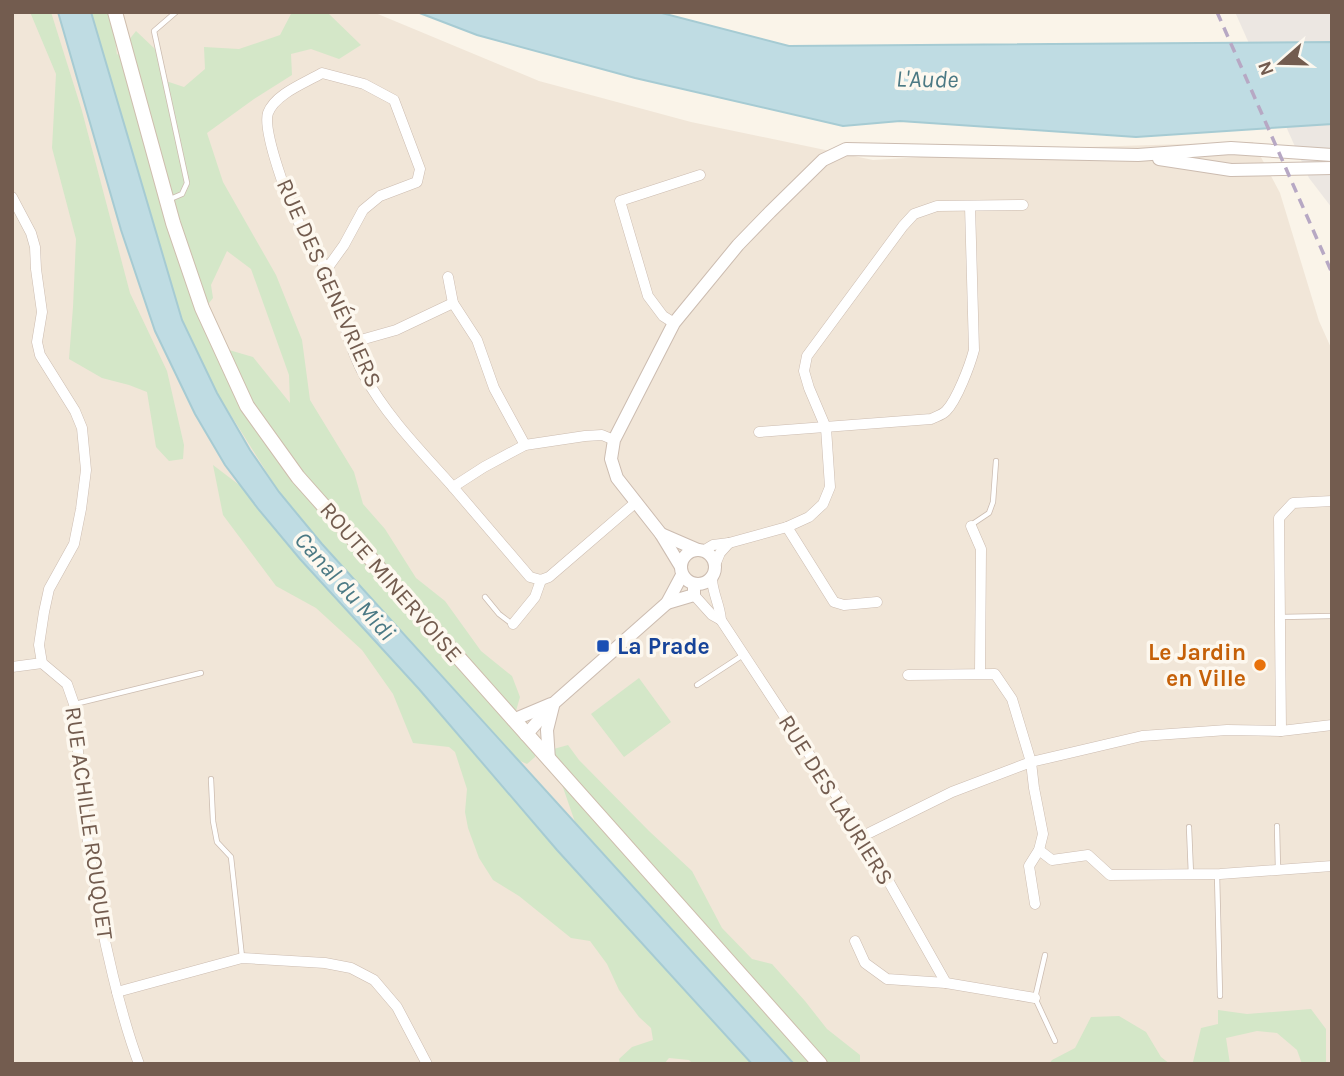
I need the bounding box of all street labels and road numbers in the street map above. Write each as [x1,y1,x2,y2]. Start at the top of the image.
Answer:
street label: RUE DES GENÉVRIERS [271,174,387,392]
street label: ROUTE MINERVOISE [314,496,468,668]
street label: RUE ACHILLE ROUQUET [59,705,119,942]
street label: RUE DES LAURIERS [773,710,899,890]

